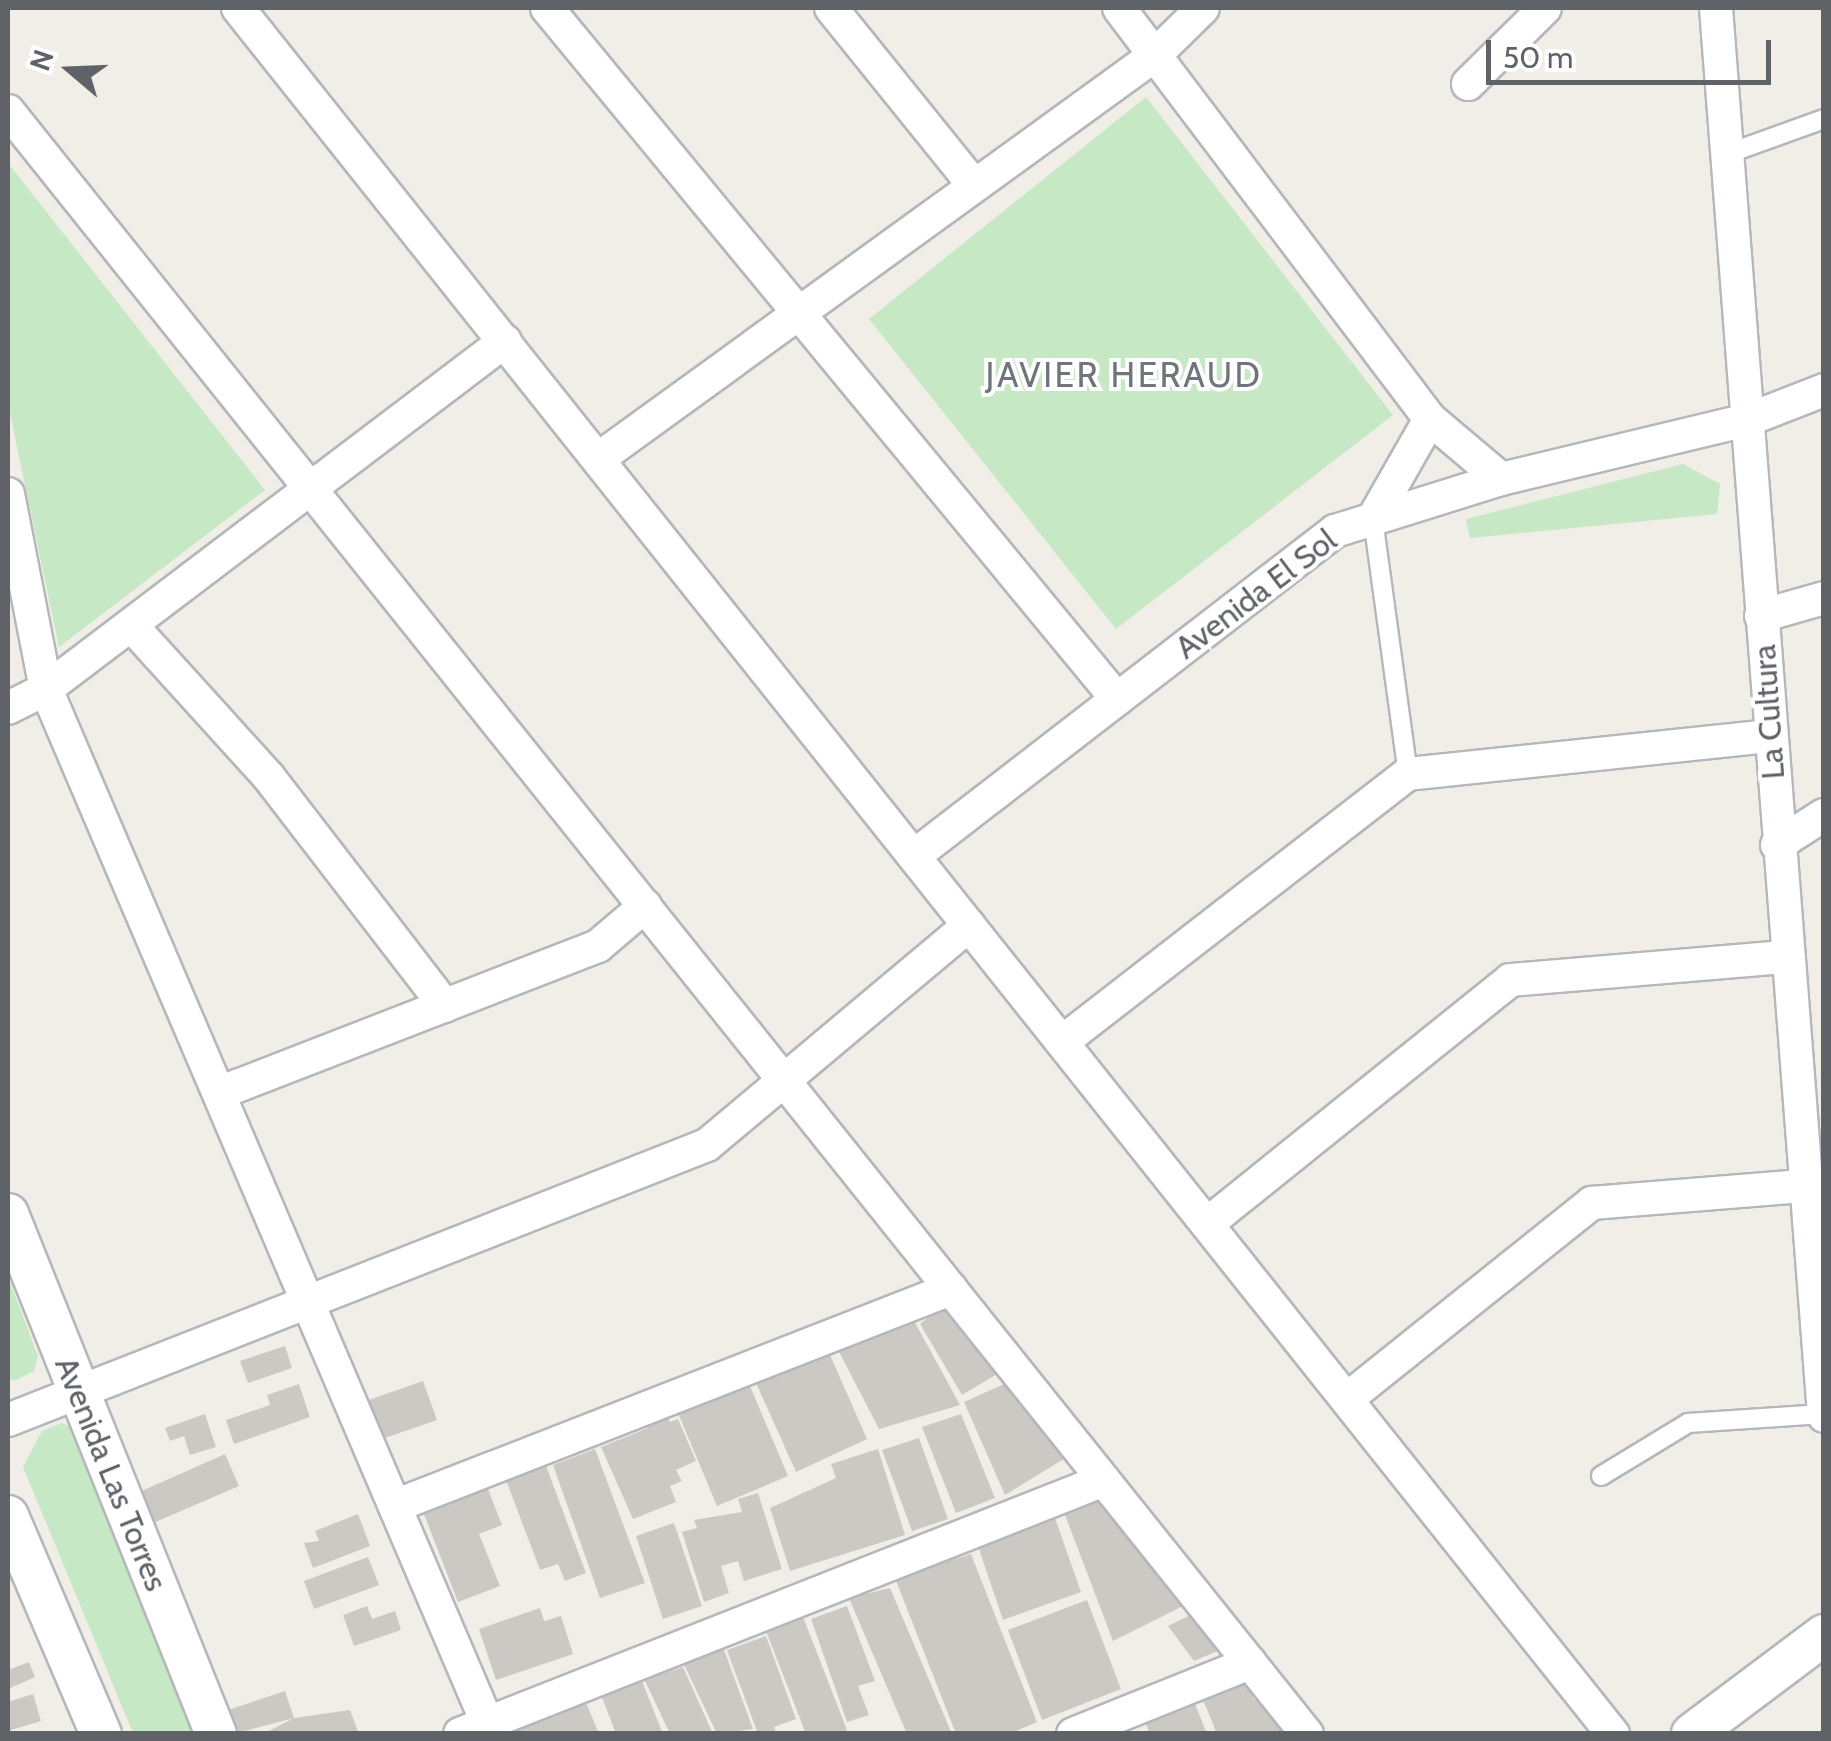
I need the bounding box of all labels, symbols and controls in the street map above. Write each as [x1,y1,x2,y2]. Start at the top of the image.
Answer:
north arrow [20,20,120,120]
scale bar [1491,20,1776,82]
text: 50 m [1503,39,1573,76]
text: N [22,45,61,75]
district label: JAVIER HERAUD [986,354,1262,396]
street label: Avenida El Sol [1168,521,1344,667]
street label: La Cultura [1745,643,1793,781]
street label: Avenida Las Torres [47,1351,175,1597]

